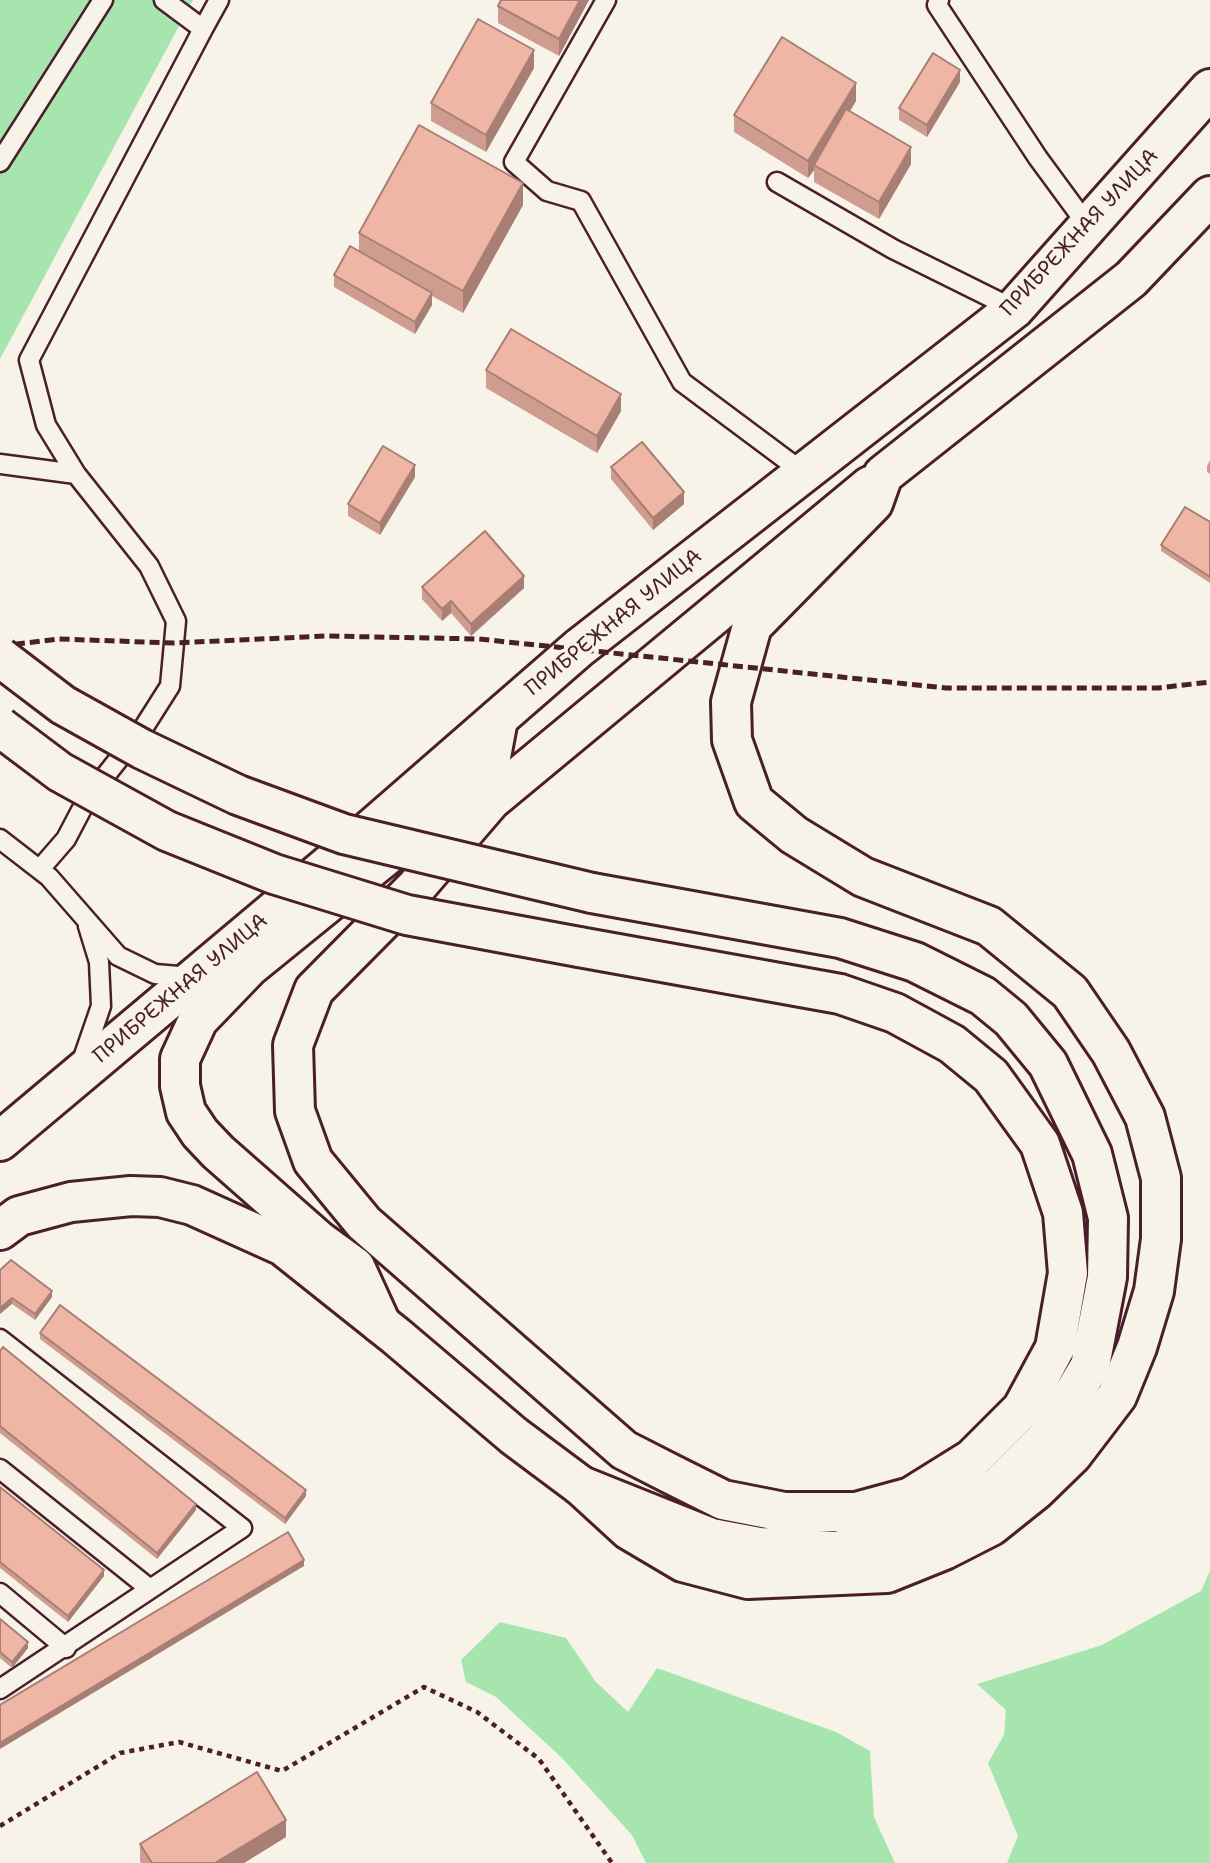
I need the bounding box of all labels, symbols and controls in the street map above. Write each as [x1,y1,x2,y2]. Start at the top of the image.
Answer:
street label: ПРИБРЕЖНАЯ УЛИЦА [996,144,1164,322]
street label: ПРИБРЕЖНАЯ УЛИЦА [521,544,707,702]
street label: ПРИБРЕЖНАЯ УЛИЦА [89,909,273,1069]

